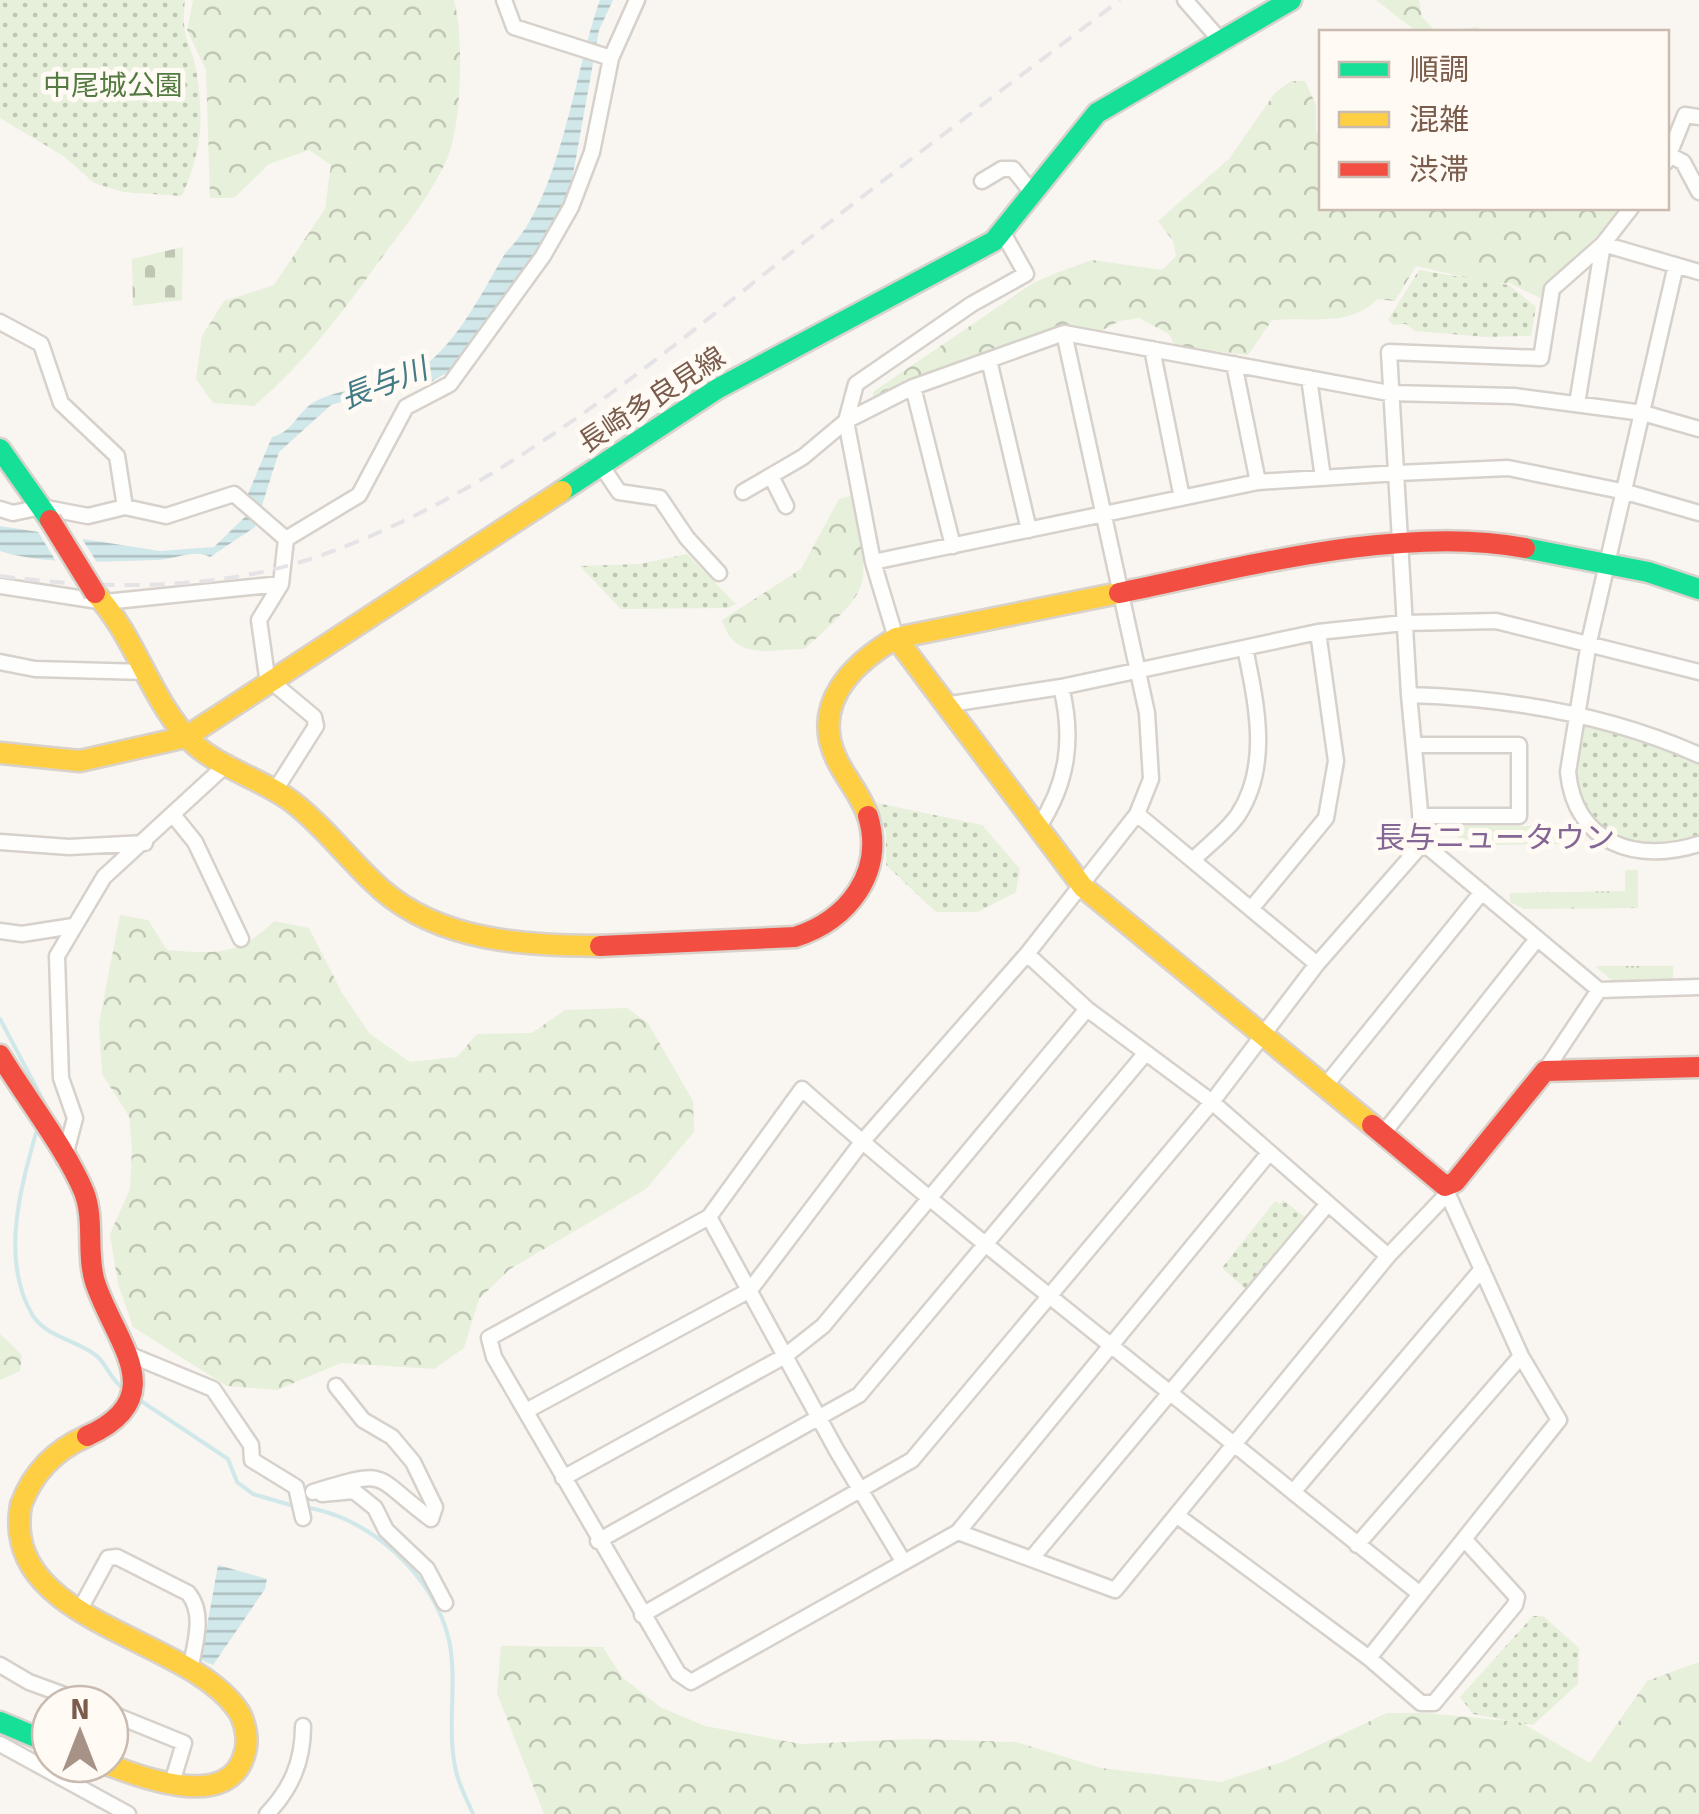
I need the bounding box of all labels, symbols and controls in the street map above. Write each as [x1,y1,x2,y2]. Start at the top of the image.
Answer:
legend [1319,30,1669,210]
text: 順調 [1409,52,1469,89]
park label: 中尾城公園 [43,69,183,103]
text: 混雑 [1409,102,1469,139]
text: 渋滞 [1409,152,1469,189]
street label: 長崎多良見線 [572,340,732,460]
water label: 長与川 [335,350,435,417]
district label: 長与ニュータウン [1375,820,1615,857]
north arrow [30,1684,130,1784]
text: N [70,1693,90,1727]

